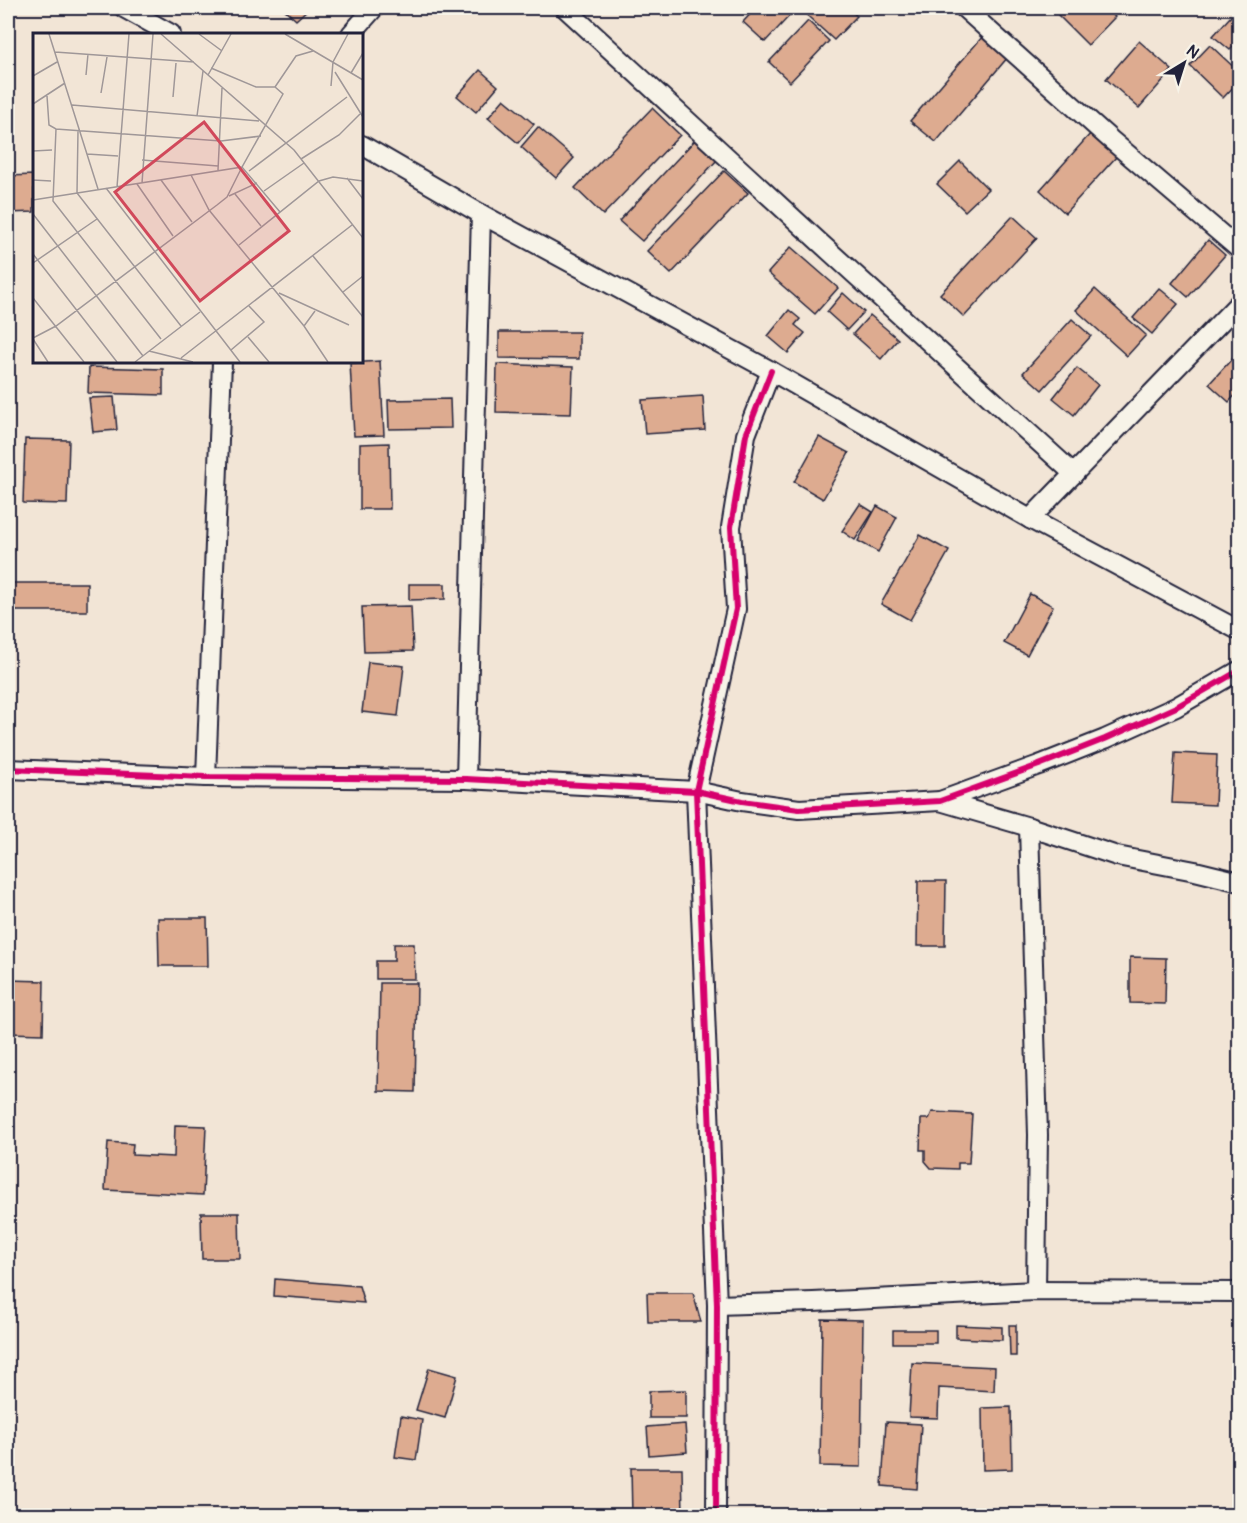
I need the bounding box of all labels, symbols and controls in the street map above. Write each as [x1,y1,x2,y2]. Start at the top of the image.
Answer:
inset map [33,33,363,363]
north arrow [1154,33,1214,93]
text: N [1182,41,1203,63]

